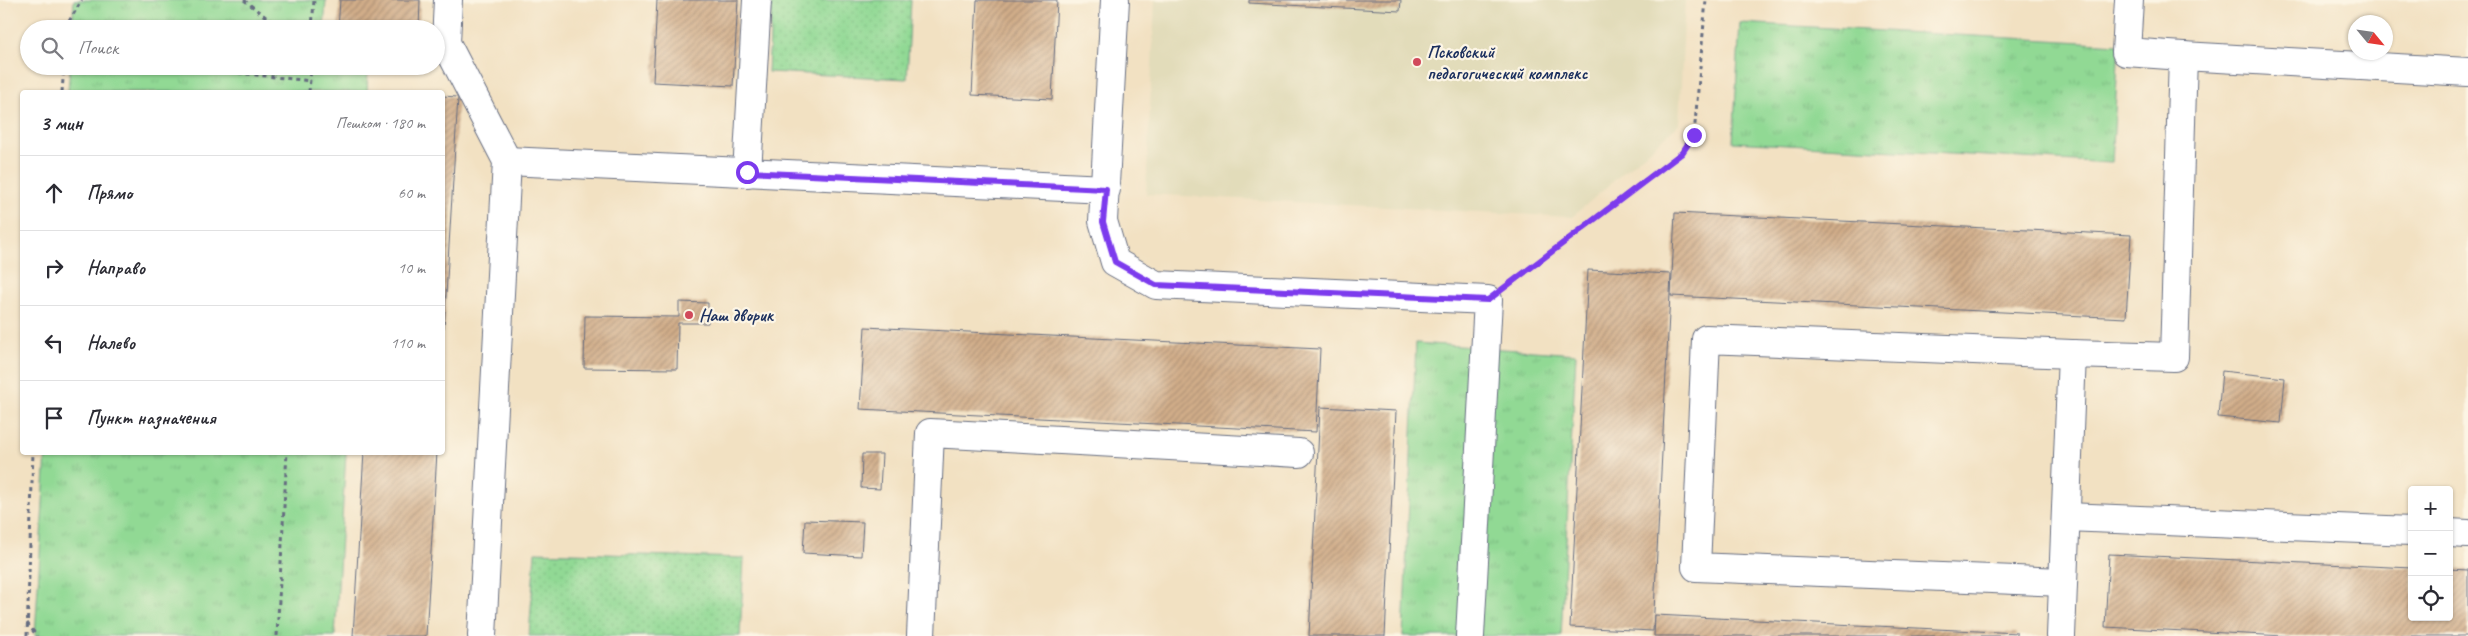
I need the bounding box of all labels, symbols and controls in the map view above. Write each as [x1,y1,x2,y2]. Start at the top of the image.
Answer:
north arrow [2348,15,2393,60]
search box [20,20,445,75]
icon: search [38,34,66,62]
text: Поиск [78,36,118,60]
place label: Псковский педагогический комплекс [1427,41,1588,84]
marker: Псковский педагогический комплекс [1411,56,1423,68]
text: 3 мин [40,110,83,136]
text: Пешком · 180 m [336,113,425,133]
route end [1683,124,1706,147]
route start [736,161,759,184]
icon: ahead [40,179,68,207]
text: Прямо [87,181,132,205]
text: 60 m [398,183,425,203]
icon: right [40,254,68,282]
text: Направо [87,256,145,280]
text: 10 m [398,258,425,278]
place label: Наш дворик [699,304,775,326]
marker: Наш дворик [683,309,695,321]
icon: left [40,329,68,357]
text: Налево [87,331,135,355]
text: 110 m [391,333,425,353]
icon: arrive [40,404,68,432]
text: Пункт назначения [87,406,216,430]
map controls [2408,486,2453,621]
button: + [2408,486,2453,531]
button: − [2408,531,2453,576]
button: locate [2408,576,2453,621]

